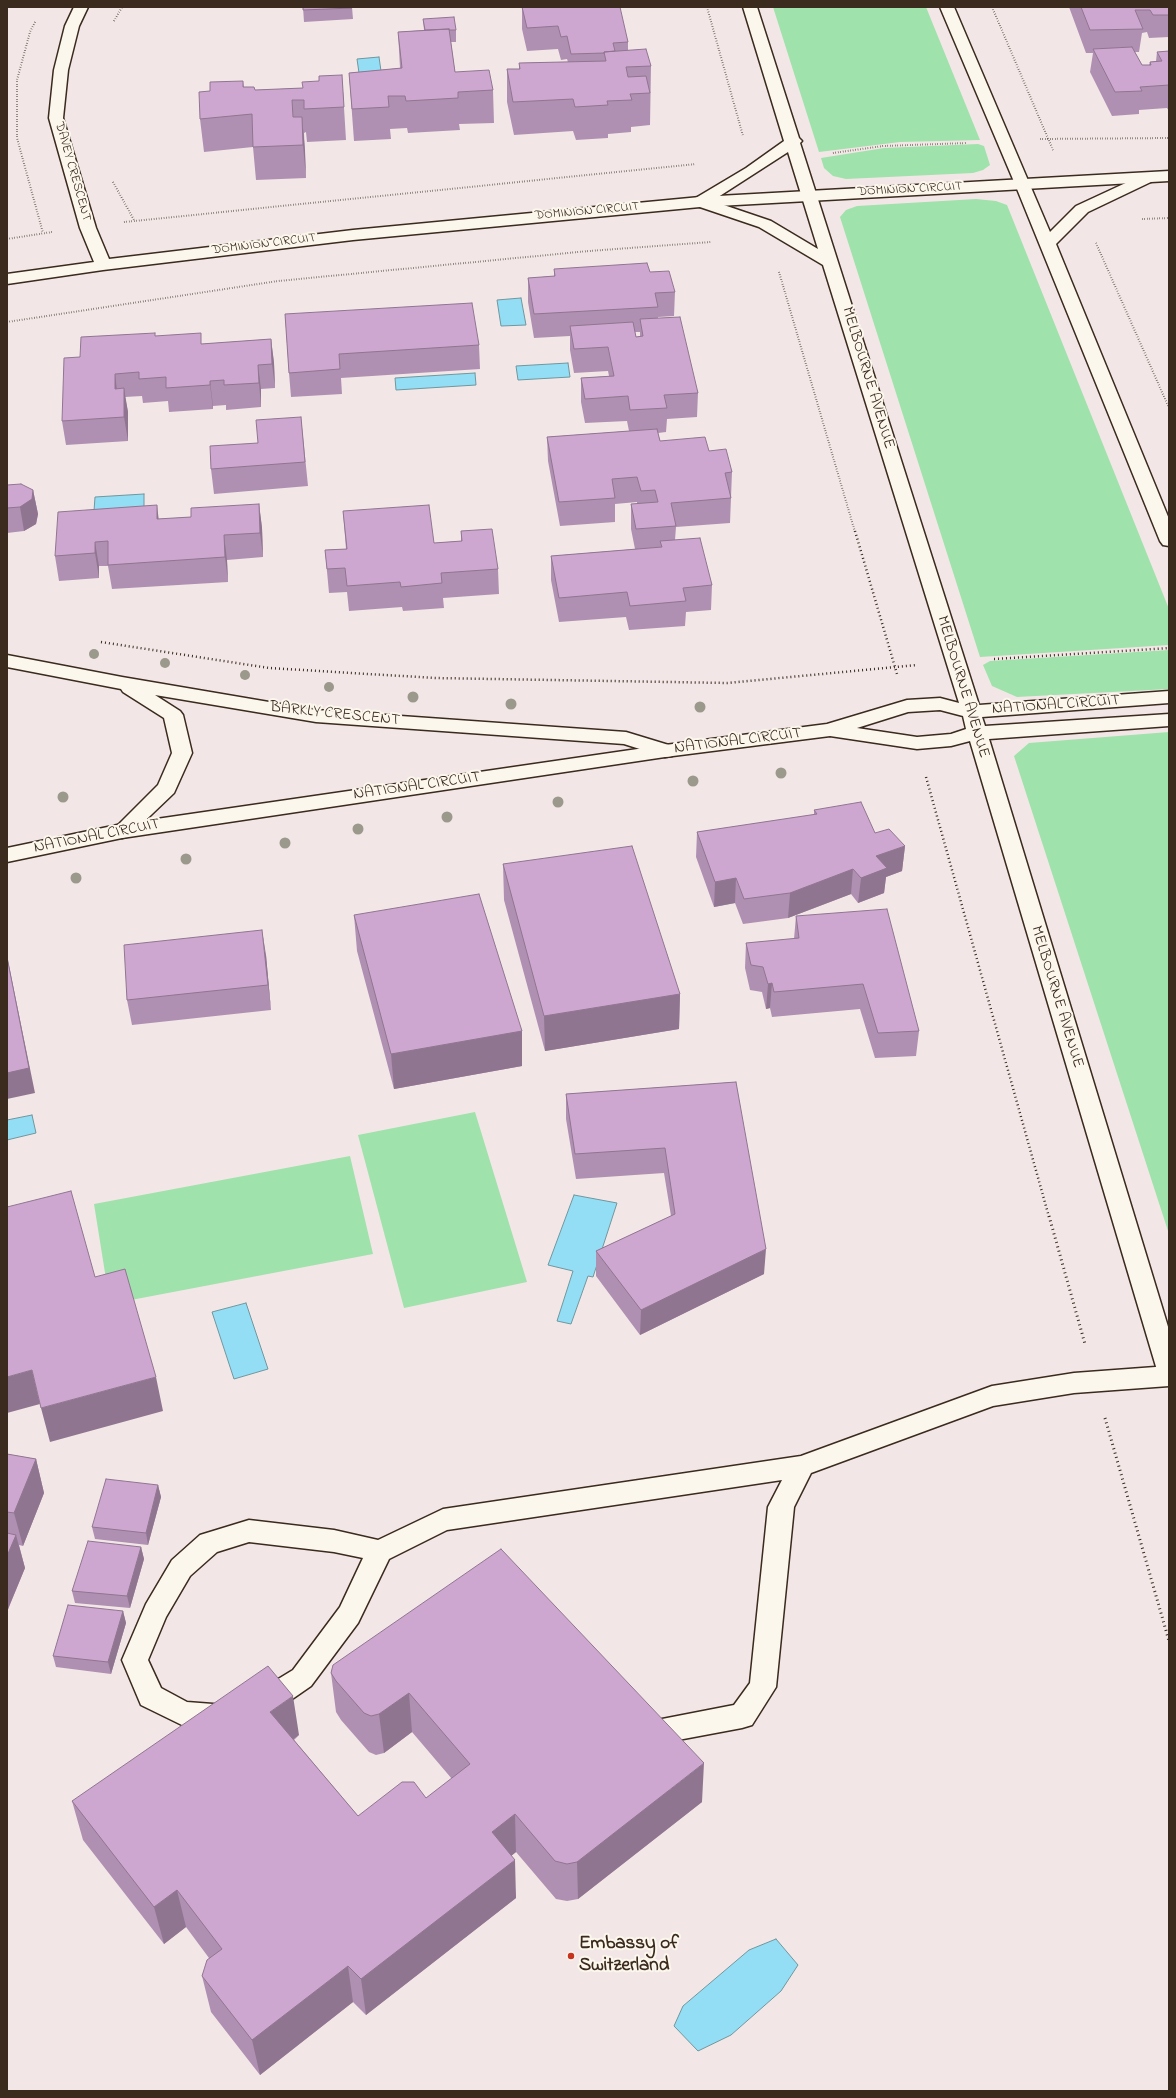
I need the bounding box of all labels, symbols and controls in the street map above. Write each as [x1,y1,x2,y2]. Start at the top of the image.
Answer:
street label: DAVEY CRESCENT [50,121,94,223]
street label: DOMINION CIRCUIT [857,179,963,201]
street label: DOMINION CIRCUIT [534,200,640,224]
street label: DOMINION CIRCUIT [211,231,317,259]
street label: MELBOURNE AVENUE [836,305,898,451]
street label: MELBOURNE AVENUE [931,614,993,760]
street label: NATIONAL CIRCUIT [991,692,1121,720]
street label: BARKLY CRESCENT [269,699,401,731]
street label: NATIONAL CIRCUIT [673,725,803,759]
street label: NATIONAL CIRCUIT [352,769,482,805]
street label: NATIONAL CIRCUIT [32,815,162,859]
street label: MELBOURNE AVENUE [1025,924,1087,1070]
place label: Embassy of Switzerland [579,1934,679,1978]
marker: Embassy of Switzerland [566,1951,576,1961]

